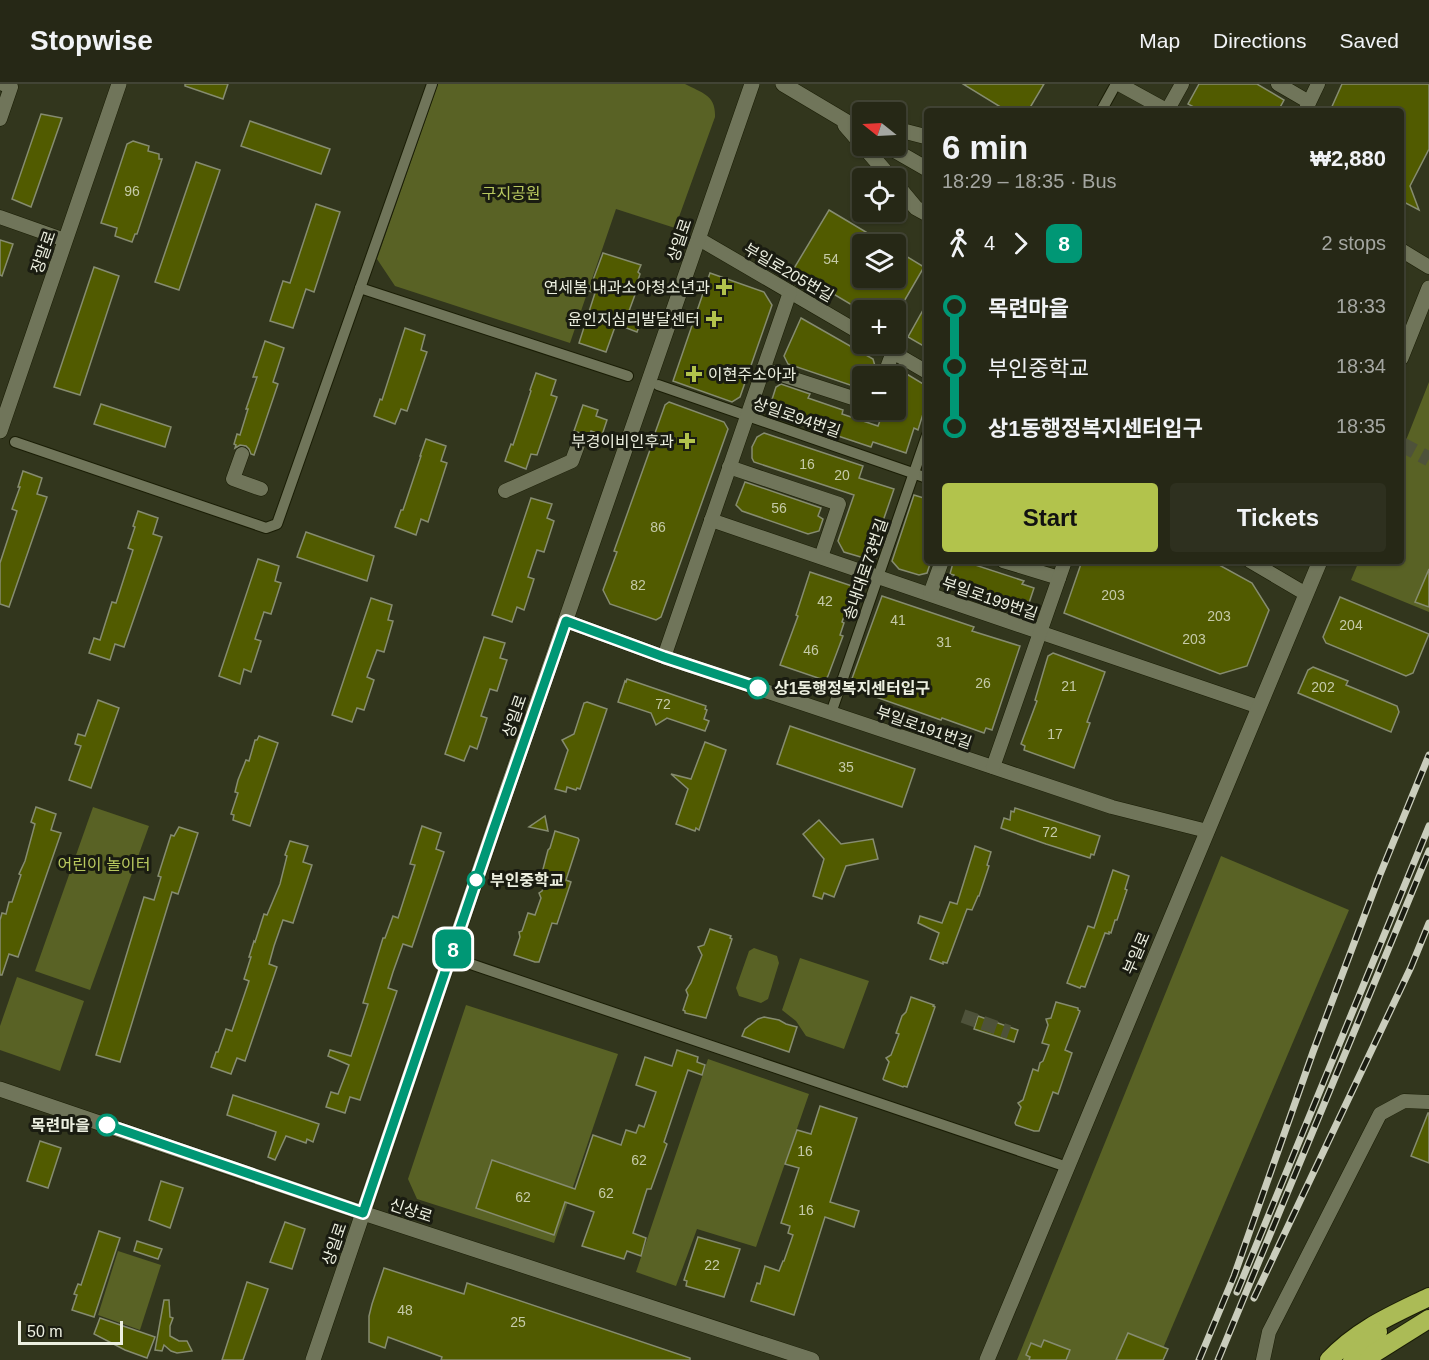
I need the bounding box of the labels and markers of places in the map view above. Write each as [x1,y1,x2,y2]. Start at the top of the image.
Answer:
marker: 연세봄 내과소아청소년과 [715,278,733,296]
place label: 연세봄 내과소아청소년과 [544,279,710,296]
marker: 윤인지심리발달센터 [705,310,723,328]
place label: 윤인지심리발달센터 [568,311,700,328]
marker: 이현주소아과 [685,365,703,383]
place label: 이현주소아과 [708,366,797,383]
marker: 부경이비인후과 [678,432,696,450]
place label: 부경이비인후과 [571,433,674,450]
marker: 상1동행정복지센터입구 [747,677,769,699]
place label: 상1동행정복지센터입구 [774,680,930,697]
marker: 부인중학교 [467,871,485,889]
place label: 부인중학교 [490,871,564,889]
marker: 목련마을 [96,1114,118,1136]
place label: 목련마을 [31,1117,90,1134]

